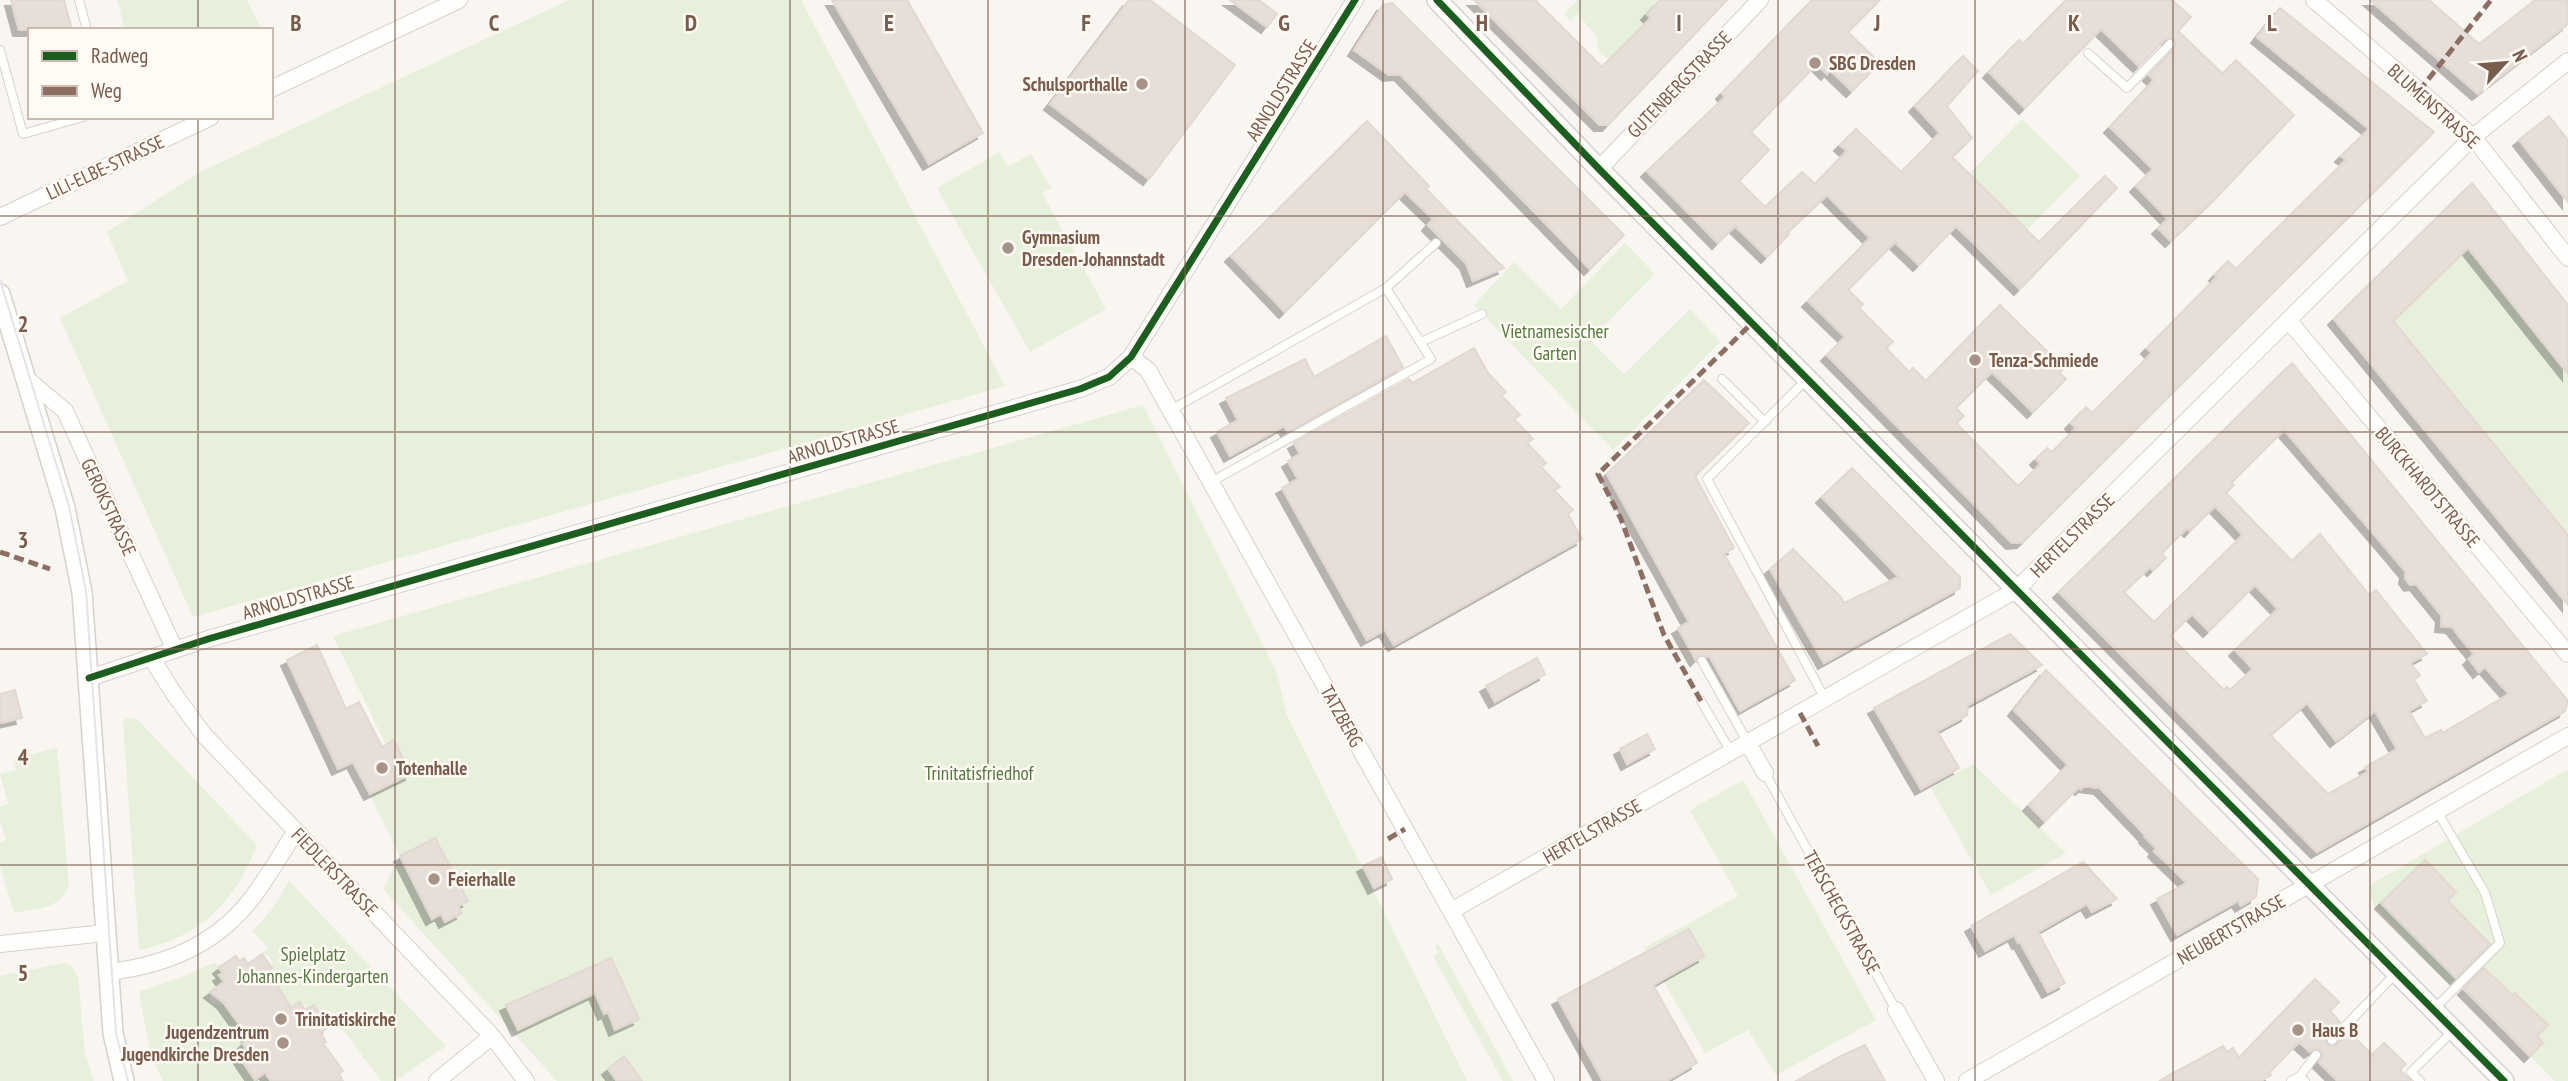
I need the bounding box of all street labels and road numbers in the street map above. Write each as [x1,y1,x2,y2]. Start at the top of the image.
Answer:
street label: GUTENBERGSTRASSE [1622,25,1736,143]
street label: ARNOLDSTRASSE [1240,35,1322,145]
street label: BLUMENSTRASSE [2383,58,2485,154]
street label: LILI-ELBE-STRASSE [42,129,168,205]
street label: ARNOLDSTRASSE [784,414,902,468]
street label: BURCKHARDTSTRASSE [2371,422,2485,552]
street label: GEROKSTRASSE [76,455,142,559]
street label: HERTELSTRASSE [2025,488,2119,582]
street label: ARNOLDSTRASSE [239,570,357,624]
street label: TATZBERG [1315,681,1369,751]
street label: HERTELSTRASSE [1538,793,1646,869]
street label: FIEDLERSTRASSE [287,823,383,921]
street label: TERSCHECKSTRASSE [1798,846,1886,978]
street label: NEUBERTSTRASSE [2173,888,2289,970]

